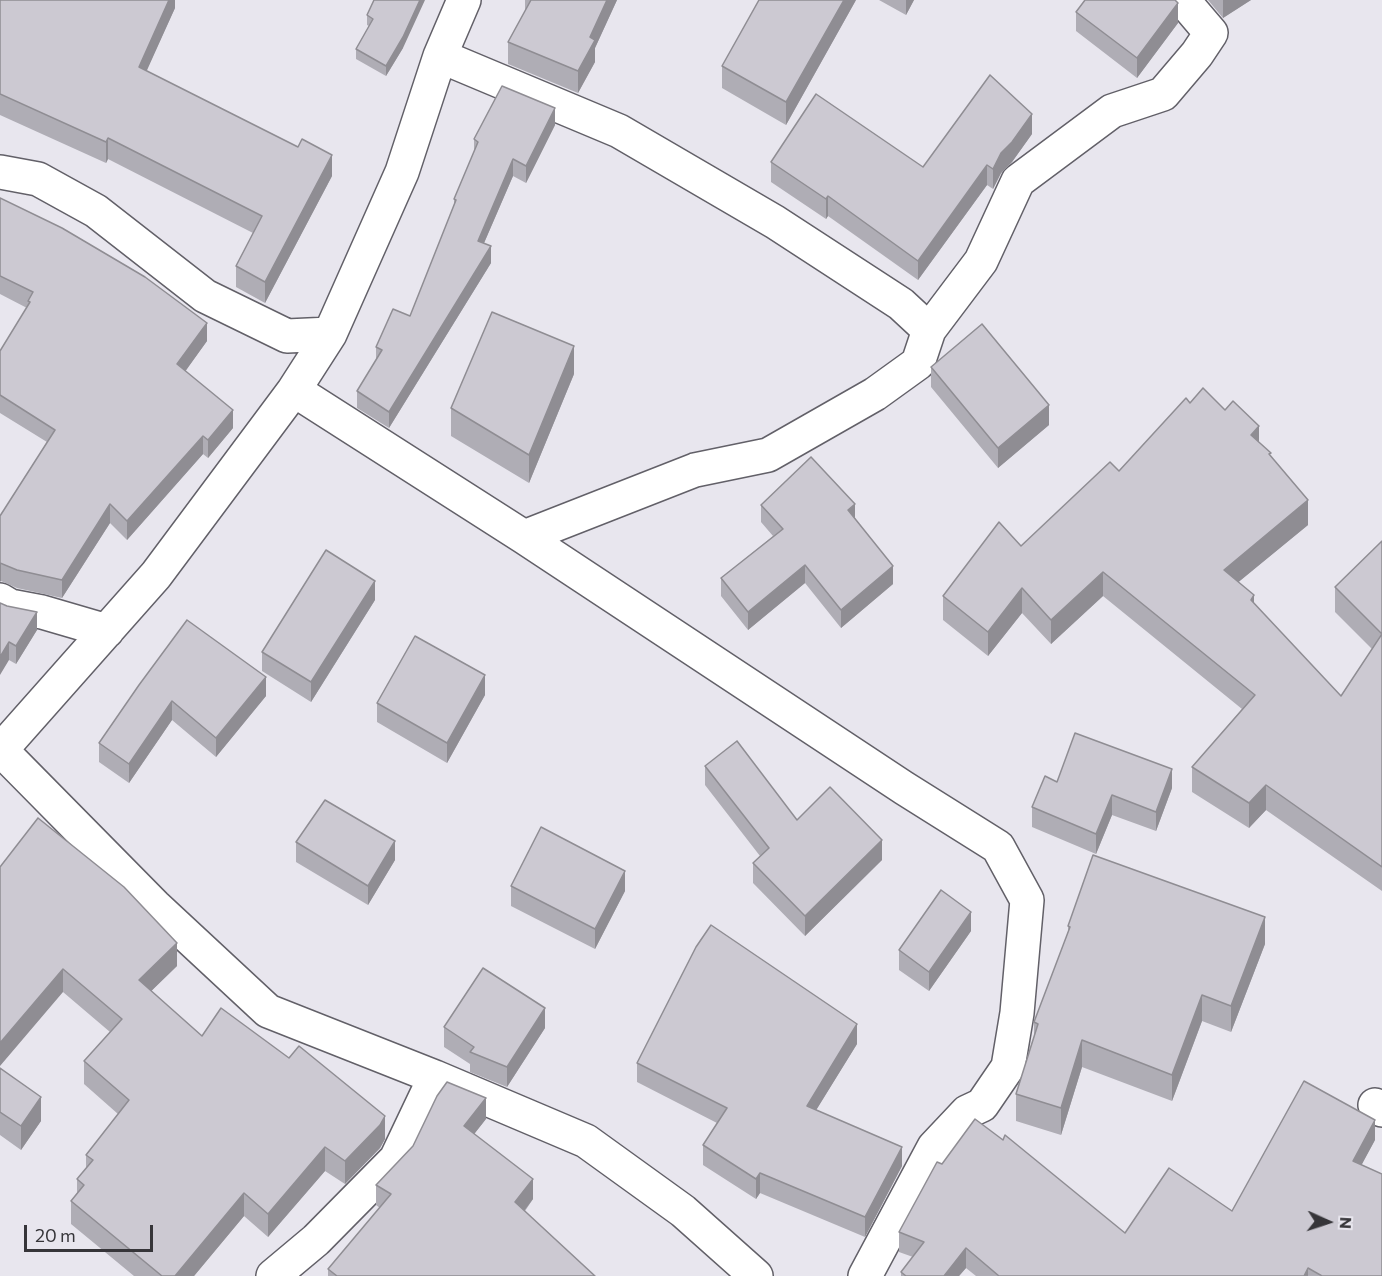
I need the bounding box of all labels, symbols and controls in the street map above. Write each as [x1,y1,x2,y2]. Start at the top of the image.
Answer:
north arrow [1298,1192,1358,1252]
scale bar [27,1213,156,1251]
text: N [1337,1216,1356,1229]
text: 20 m [35,1224,76,1246]

